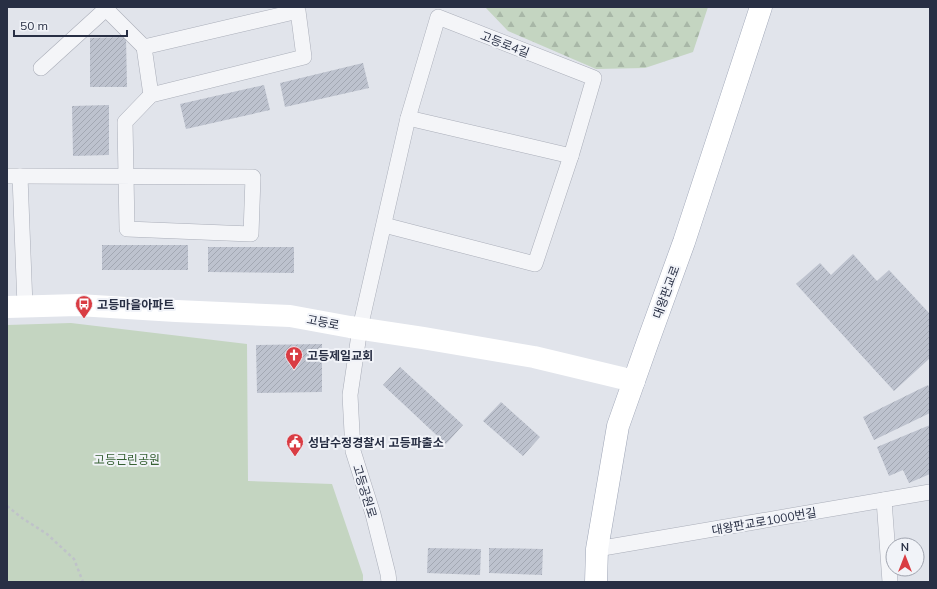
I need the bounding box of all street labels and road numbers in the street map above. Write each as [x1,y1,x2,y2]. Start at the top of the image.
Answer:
street label: 고등로4길 [478,28,532,60]
street label: 대왕판교로 [650,263,682,321]
street label: 고등로 [305,311,341,333]
street label: 고등공원로 [350,462,380,520]
street label: 대왕판교로1000번길 [710,504,818,538]

